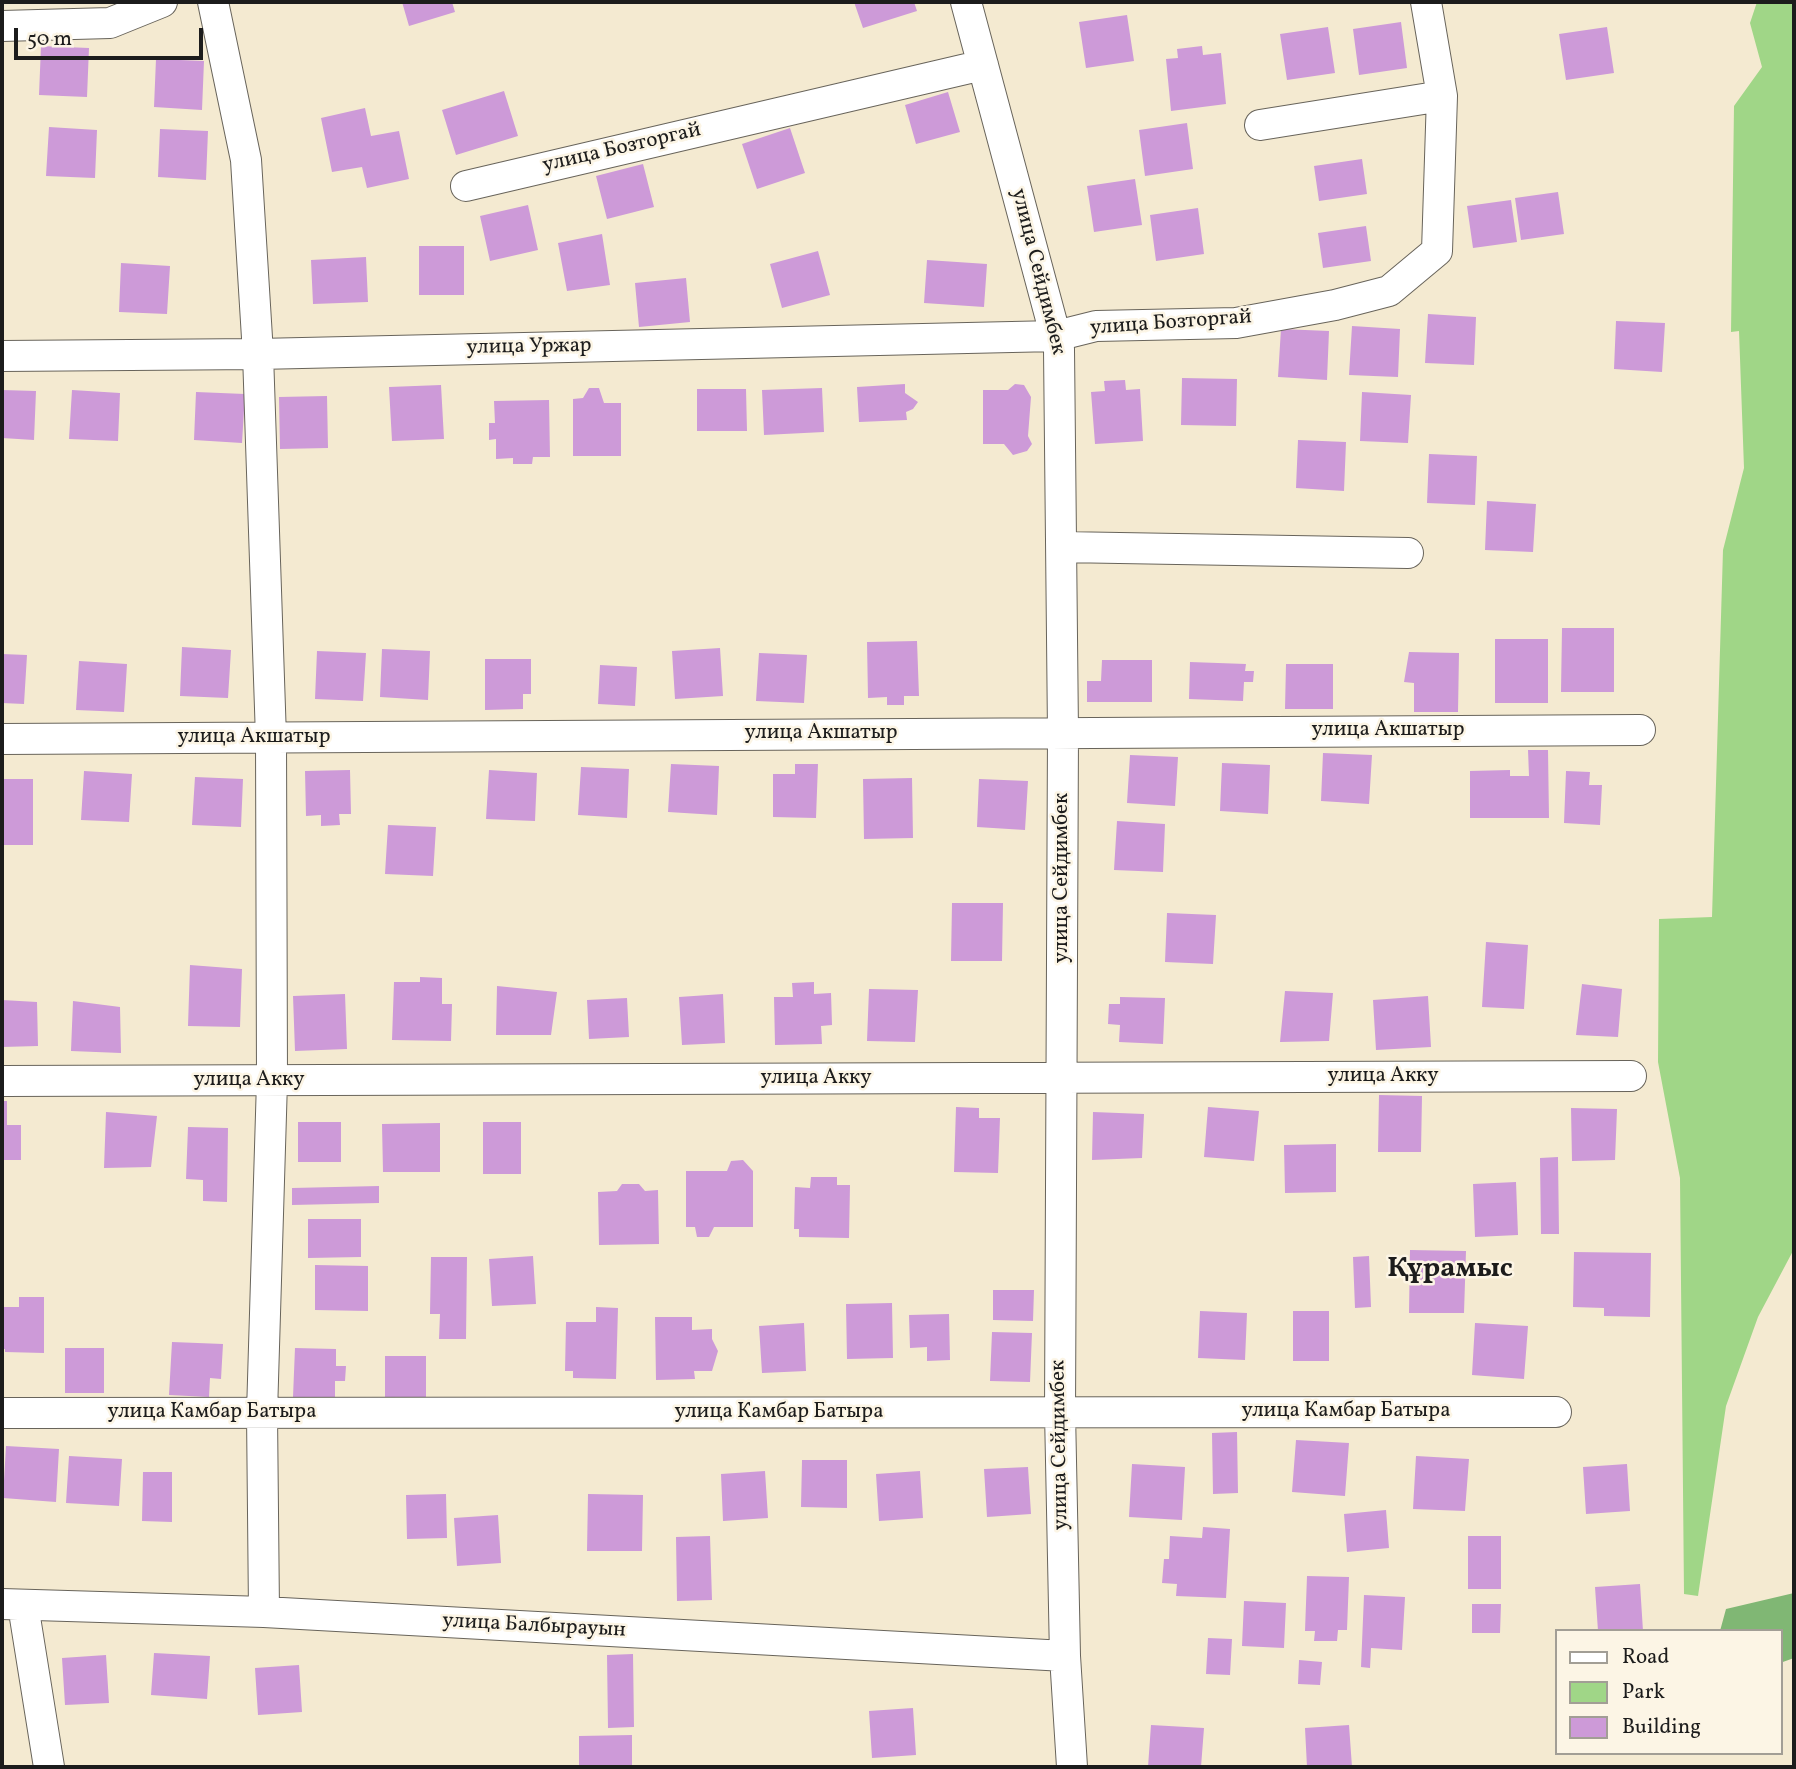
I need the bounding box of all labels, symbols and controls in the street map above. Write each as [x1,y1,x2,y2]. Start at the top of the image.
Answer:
scale bar [18,14,206,58]
text: 50 m [27,25,72,54]
street label: улица Бозторгай [540,119,704,179]
street label: улица Сейдимбек [1004,186,1070,358]
street label: улица Бозторгай [1089,306,1253,342]
street label: улица Уржар [466,334,592,362]
street label: улица Акшатыр [1312,718,1464,744]
street label: улица Акшатыр [745,721,897,747]
street label: улица Акшатыр [178,725,330,751]
street label: улица Сейдимбек [1050,793,1076,963]
street label: улица Акку [1327,1064,1439,1090]
street label: улица Акку [760,1066,872,1092]
street label: улица Акку [193,1068,305,1094]
district label: Құрамыс [1387,1254,1513,1288]
street label: улица Сейдимбек [1047,1360,1075,1530]
street label: улица Камбар Батыра [1241,1399,1451,1425]
street label: улица Камбар Батыра [107,1400,317,1426]
street label: улица Камбар Батыра [674,1400,884,1426]
street label: улица Балбырауын [442,1610,626,1644]
legend [1554,1629,1782,1755]
text: Road [1622,1643,1669,1672]
text: Park [1622,1678,1665,1707]
text: Building [1622,1713,1701,1742]

